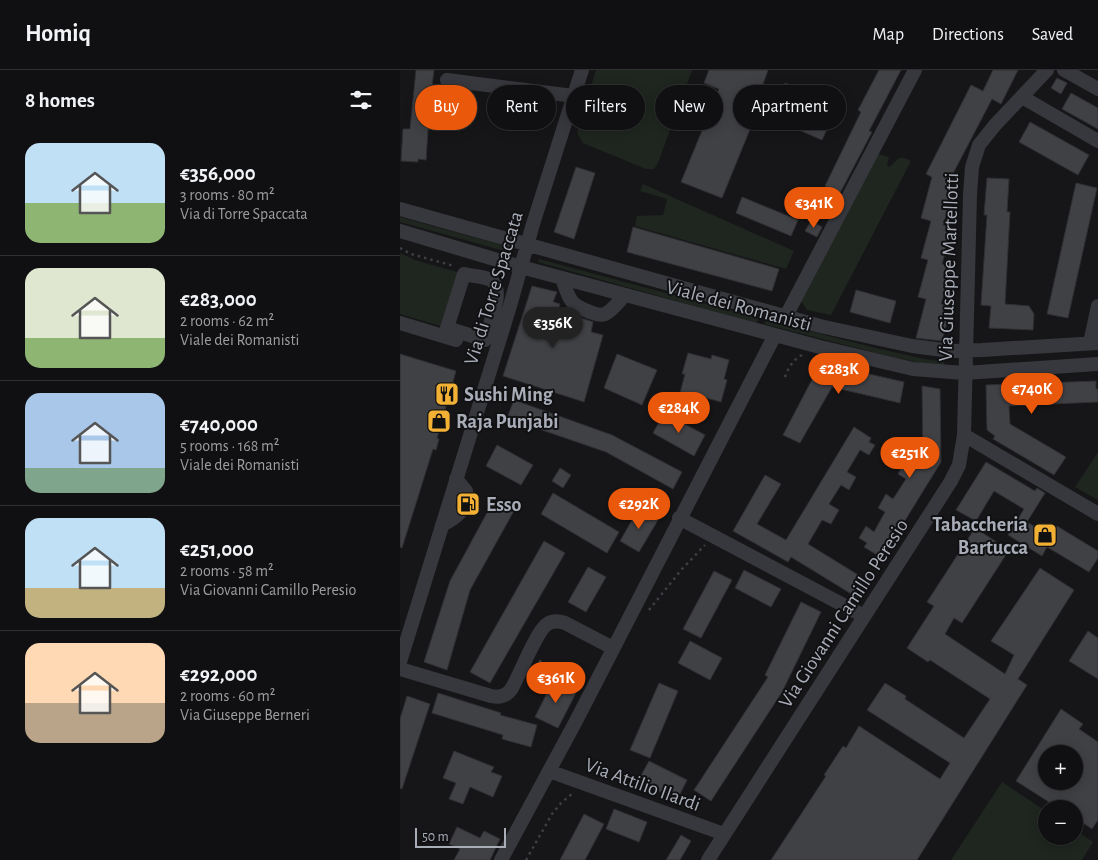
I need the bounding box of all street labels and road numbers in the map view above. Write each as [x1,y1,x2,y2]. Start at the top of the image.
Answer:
street label: Via Giuseppe Martellotti [936,172,962,362]
street label: Via di Torre Spaccata [461,209,527,368]
street label: Viale dei Romanisti [664,277,813,335]
street label: Via Giovanni Camillo Peresio [775,516,912,711]
street label: Via Attilio Ilardi [582,755,703,815]

